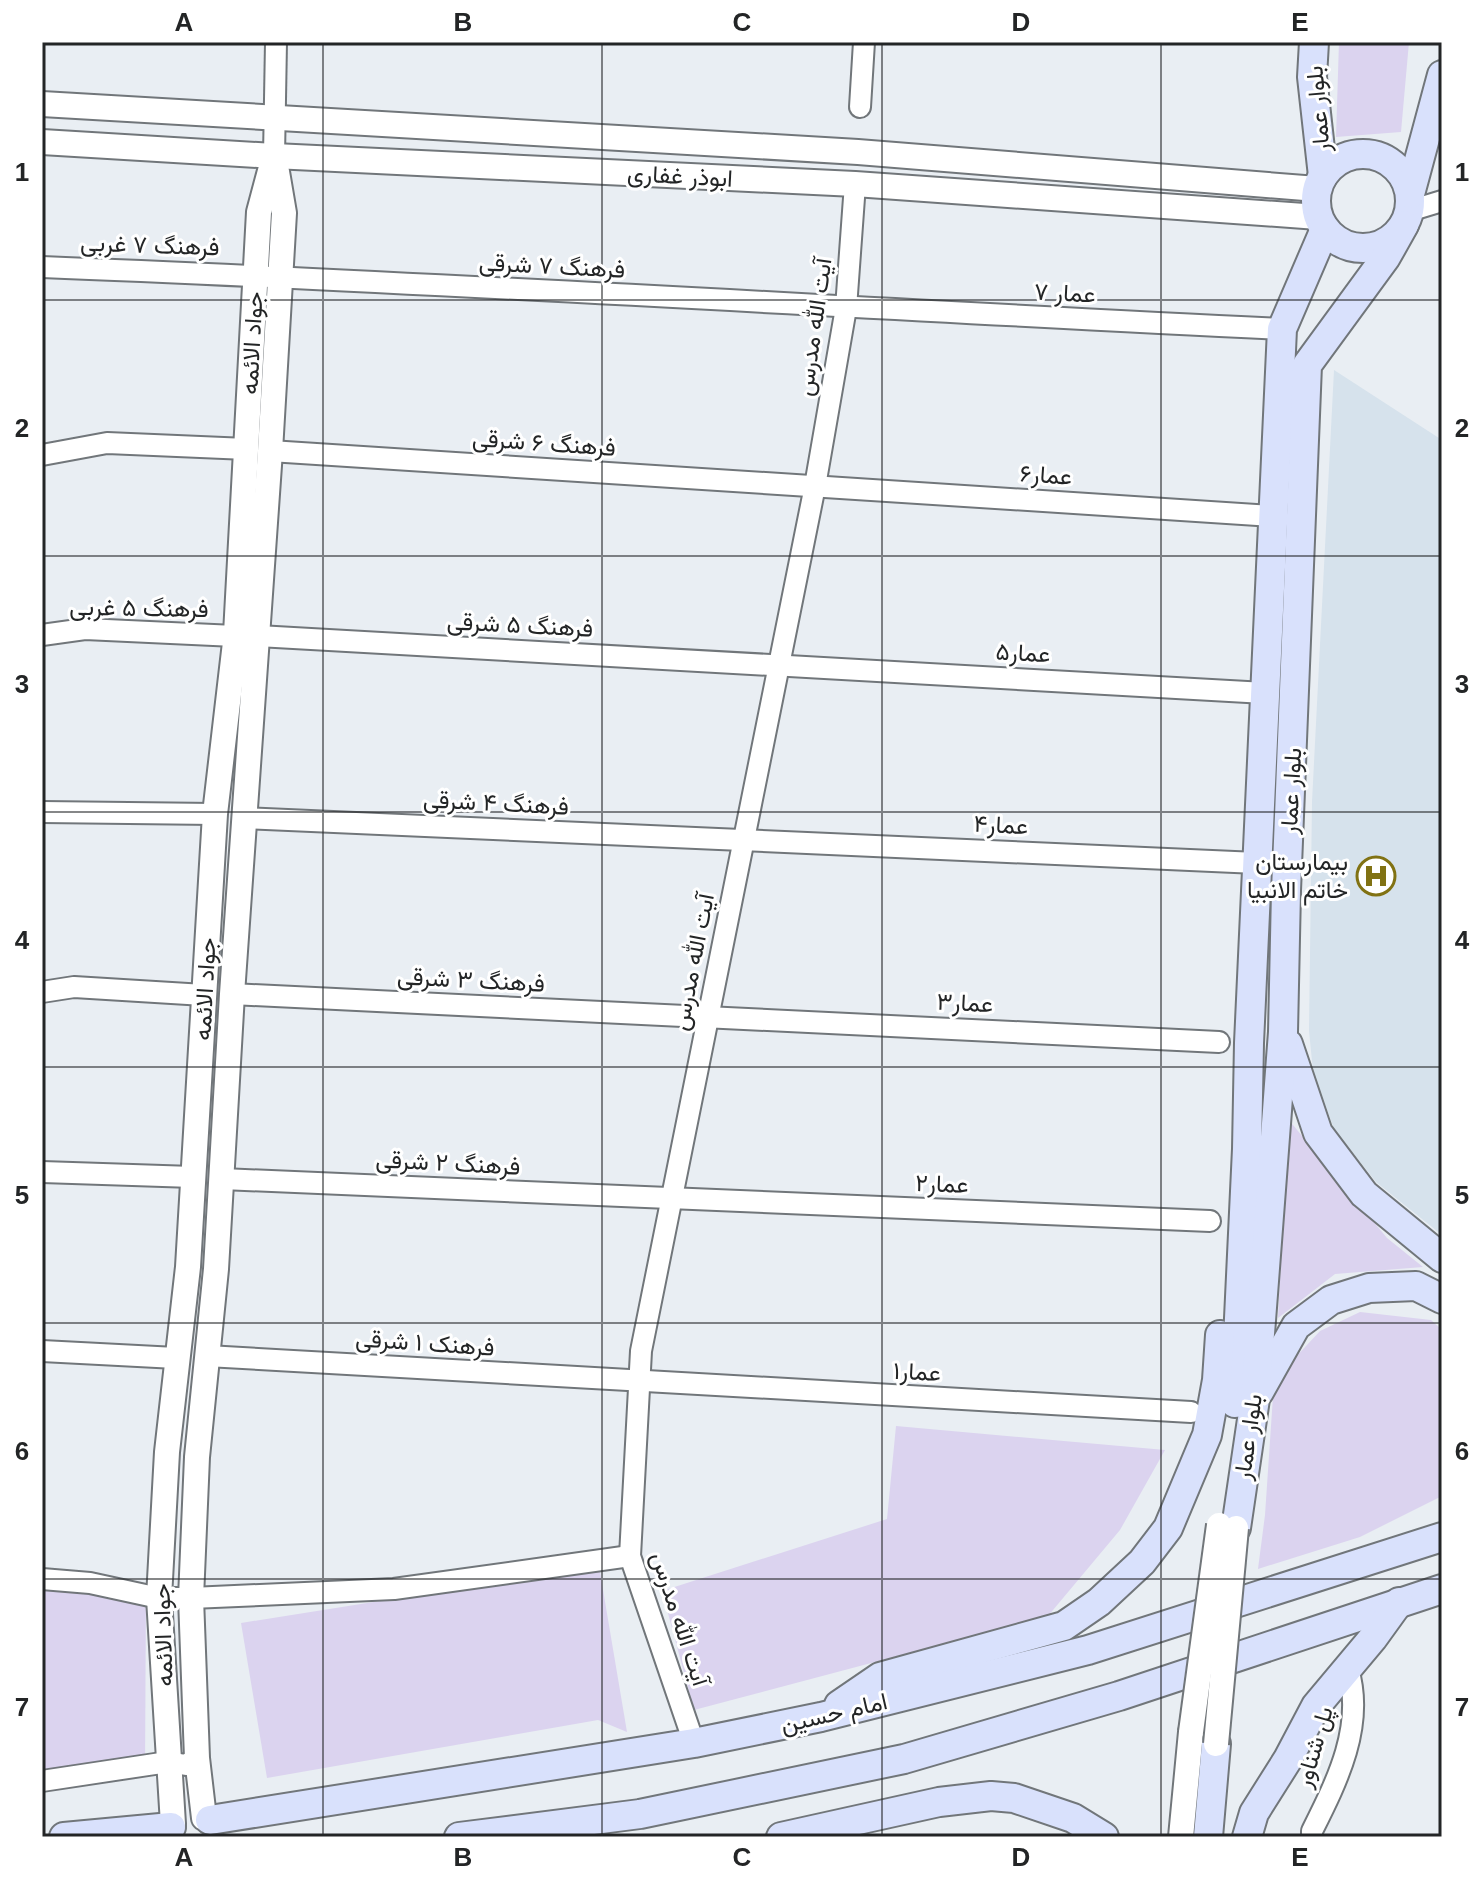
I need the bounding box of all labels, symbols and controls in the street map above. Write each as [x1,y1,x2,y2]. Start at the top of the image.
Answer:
text: A [175,7,194,37]
text: B [454,7,472,37]
text: C [733,7,752,37]
text: D [1012,7,1030,37]
text: E [1291,7,1309,37]
street label: بلوار عمار [1300,65,1337,154]
text: 1 [15,157,29,187]
text: 1 [1455,157,1469,187]
street label: ابوذر غفاری [626,159,733,194]
street label: فرهنگ ۷ غربی [80,229,220,262]
street label: فرهنگ ۷ شرقی [478,248,626,285]
street label: آیت الله مدرس [790,254,839,398]
street label: عمار ۷ [1033,277,1096,310]
street label: جواد الائمه [235,291,270,395]
text: 2 [15,413,29,443]
text: 2 [1455,413,1469,443]
street label: فرهنگ ۶ شرقی [471,424,617,463]
street label: عمار۶ [1019,459,1073,492]
street label: فرهنگ ۵ غربی [69,593,209,624]
street label: فرهنگ ۵ شرقی [446,607,594,644]
street label: عمار۵ [995,638,1051,669]
text: 3 [15,669,29,699]
text: 3 [1455,669,1469,699]
street label: بلوار عمار [1275,747,1308,836]
street label: فرهنگ ۴ شرقی [422,785,570,822]
street label: عمار۴ [973,810,1029,841]
place label: بیمارستان خاتم الانبیا [1247,848,1348,906]
hospital icon: بیمارستان خاتم الانبیا [1355,855,1397,897]
street label: آیت الله مدرس [666,889,721,1033]
text: 4 [15,925,30,955]
text: 4 [1455,925,1470,955]
street label: جواد الائمه [188,937,223,1041]
street label: فرهنگ ۳ شرقی [396,962,546,999]
street label: عمار۳ [936,988,994,1019]
street label: فرهنگ ۲ شرقی [375,1145,521,1182]
street label: عمار۲ [915,1169,969,1200]
text: 5 [15,1180,29,1210]
text: 5 [1455,1180,1469,1210]
street label: فرهنک ۱ شرقی [355,1324,495,1363]
street label: عمار۱ [892,1357,942,1388]
street label: بلوار عمار [1228,1392,1269,1483]
text: 6 [15,1436,29,1466]
text: 6 [1455,1436,1469,1466]
street label: آیت الله مدرس [644,1549,716,1692]
street label: جواد الائمه [147,1583,180,1687]
street label: امام حسین [778,1687,891,1741]
text: 7 [15,1692,29,1722]
text: 7 [1455,1692,1469,1722]
street label: پل شناور [1289,1703,1341,1792]
text: A [175,1842,194,1872]
text: B [454,1842,472,1872]
text: C [733,1842,752,1872]
text: D [1012,1842,1030,1872]
text: E [1291,1842,1309,1872]

